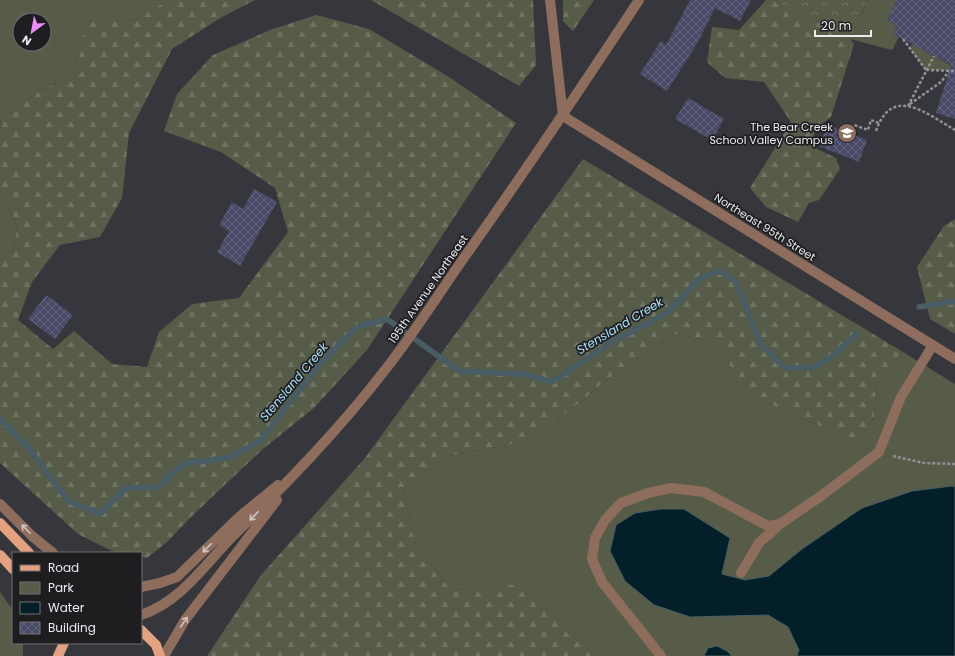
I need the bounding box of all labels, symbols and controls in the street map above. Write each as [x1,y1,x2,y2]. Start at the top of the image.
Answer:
north arrow [12,12,52,52]
scale bar [815,12,871,38]
text: 20 m [821,17,851,34]
text: N [19,32,34,49]
place label: The Bear Creek School Valley Campus [709,119,833,148]
school or university icon: The Bear Creek School Valley Campus [836,122,858,144]
street label: Northeast 95th Street [711,189,819,265]
street label: 195th Avenue Northeast [384,231,472,347]
water label: Stensland Creek [573,293,667,358]
water label: Stensland Creek [256,338,332,425]
one-way arrow [249,511,259,521]
one-way arrow [21,525,31,534]
one-way arrow [202,543,212,553]
legend [12,552,142,644]
text: Road [48,559,79,576]
text: Park [48,579,75,596]
text: Water [48,599,85,616]
one-way arrow [180,617,188,628]
text: Building [48,619,96,636]

